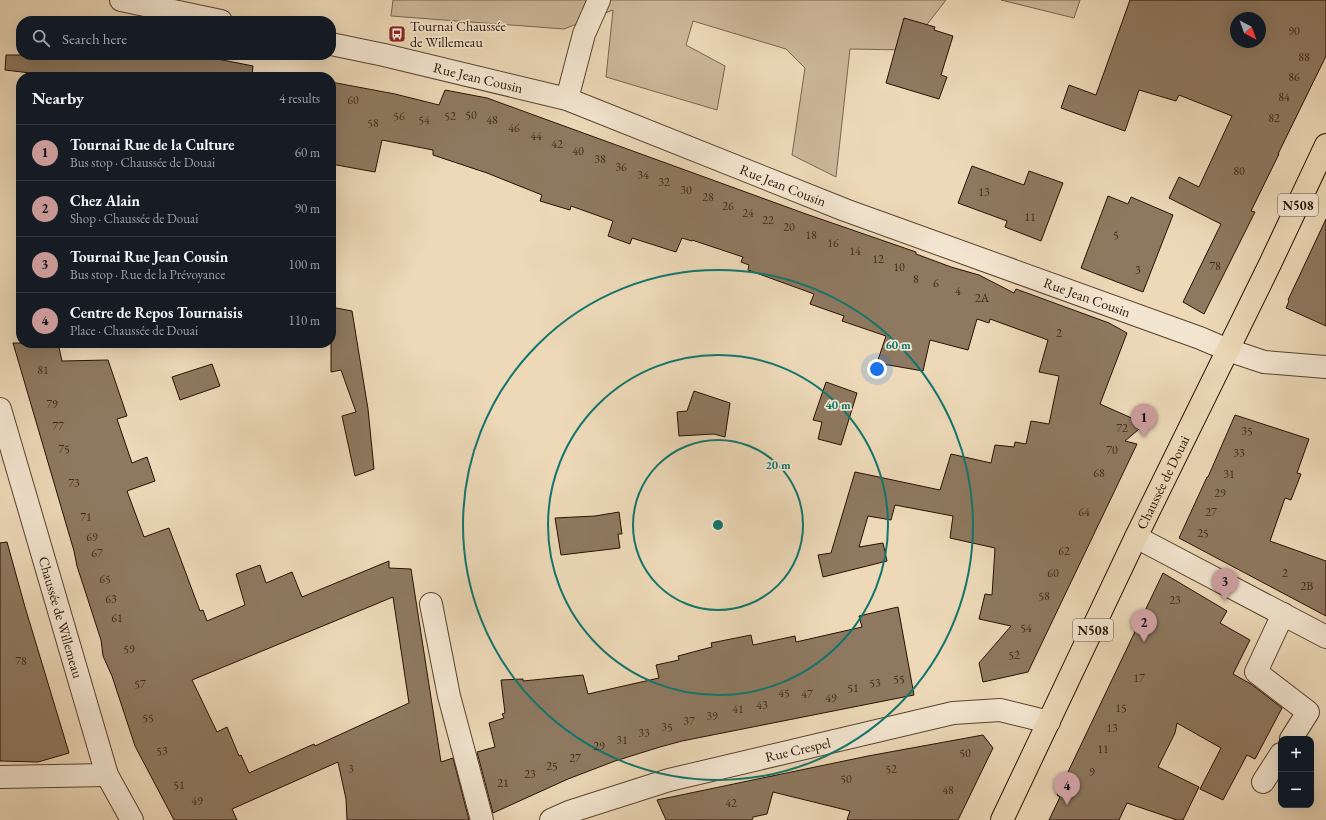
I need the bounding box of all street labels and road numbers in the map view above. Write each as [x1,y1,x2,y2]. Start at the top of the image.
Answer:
street label: Rue Jean Cousin [432,58,525,97]
street label: Rue Jean Cousin [737,160,829,211]
road number: N508 [1278,194,1318,216]
street label: Rue Jean Cousin [1041,273,1134,321]
street label: Chaussée de Douai [1132,432,1194,532]
street label: Chaussée de Willemeau [35,554,87,681]
road number: N508 [1073,619,1113,641]
street label: Rue Crespel [763,733,833,766]

